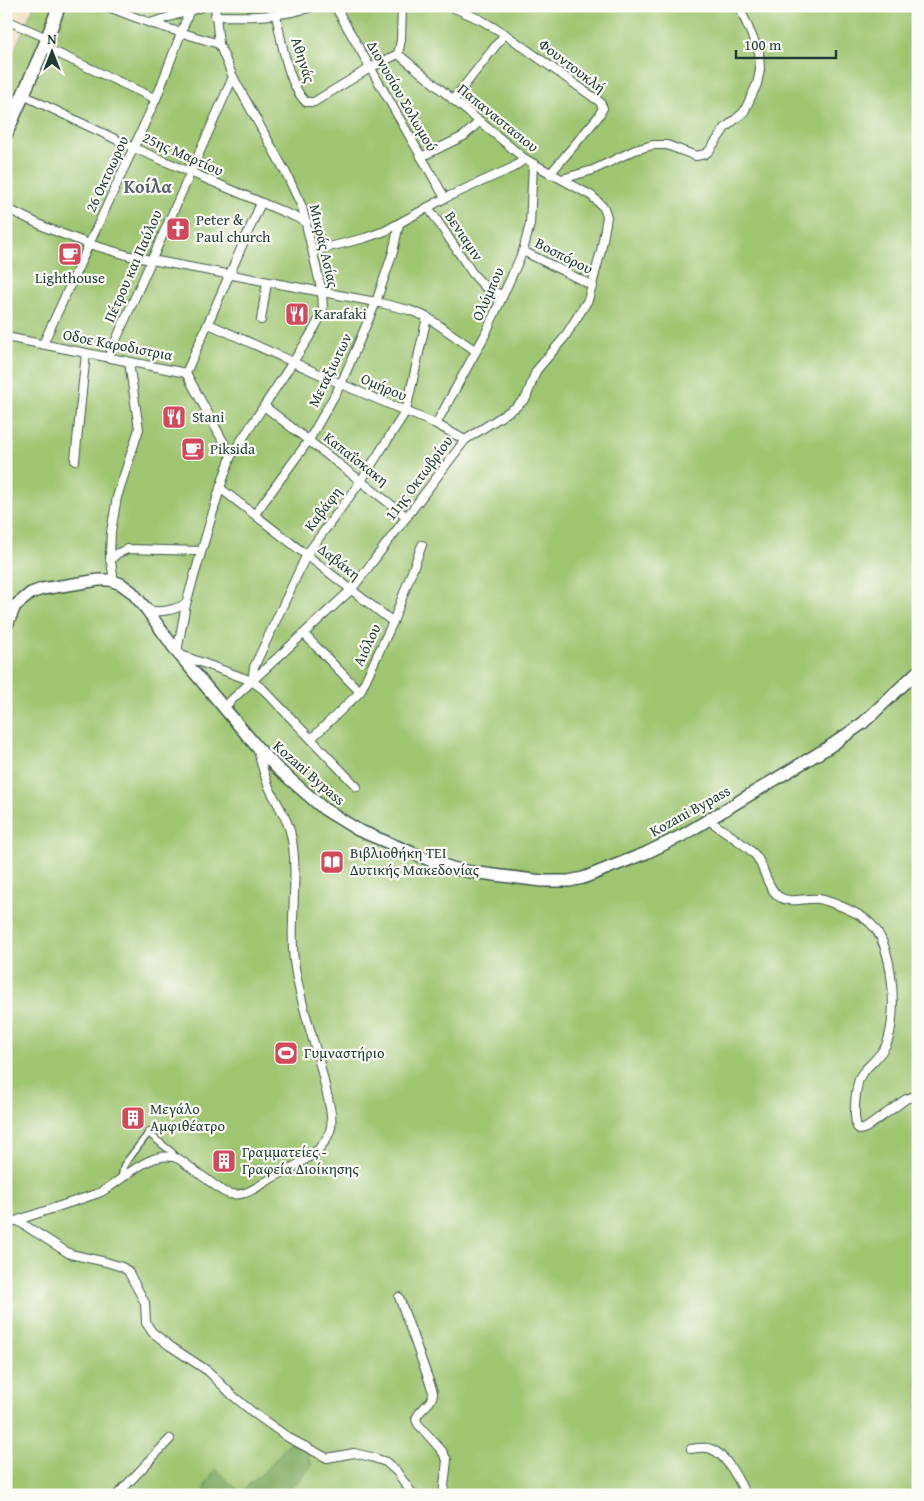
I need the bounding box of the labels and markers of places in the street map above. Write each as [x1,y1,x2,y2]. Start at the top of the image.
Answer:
place label: Peter & Paul church [196,209,271,247]
church icon: Peter & Paul church [165,216,191,242]
cafe icon: Lighthouse [57,241,83,267]
place label: Lighthouse [35,267,105,288]
restaurant icon: Karafaki [284,301,310,327]
place label: Karafaki [314,303,367,324]
restaurant icon: Stani [161,404,187,430]
place label: Stani [192,406,224,427]
cafe icon: Piksida [180,436,206,462]
place label: Piksida [210,438,255,459]
place label: Βιβλιοθήκη ΤΕΙ Δυτικής Μακεδονίας [350,842,480,880]
library icon: Βιβλιοθήκη ΤΕΙ Δυτικής Μακεδονίας [319,849,345,875]
sports icon: Γυμναστήριο [273,1040,299,1066]
place label: Γυμναστήριο [304,1042,385,1063]
place label: Μεγάλο Αμφιθέατρο [150,1098,225,1136]
building icon: Μεγάλο Αμφιθέατρο [120,1105,146,1131]
place label: Γραμματείες - Γραφεία Διοίκησης [242,1141,359,1179]
building icon: Γραμματείες - Γραφεία Διοίκησης [211,1148,237,1174]

